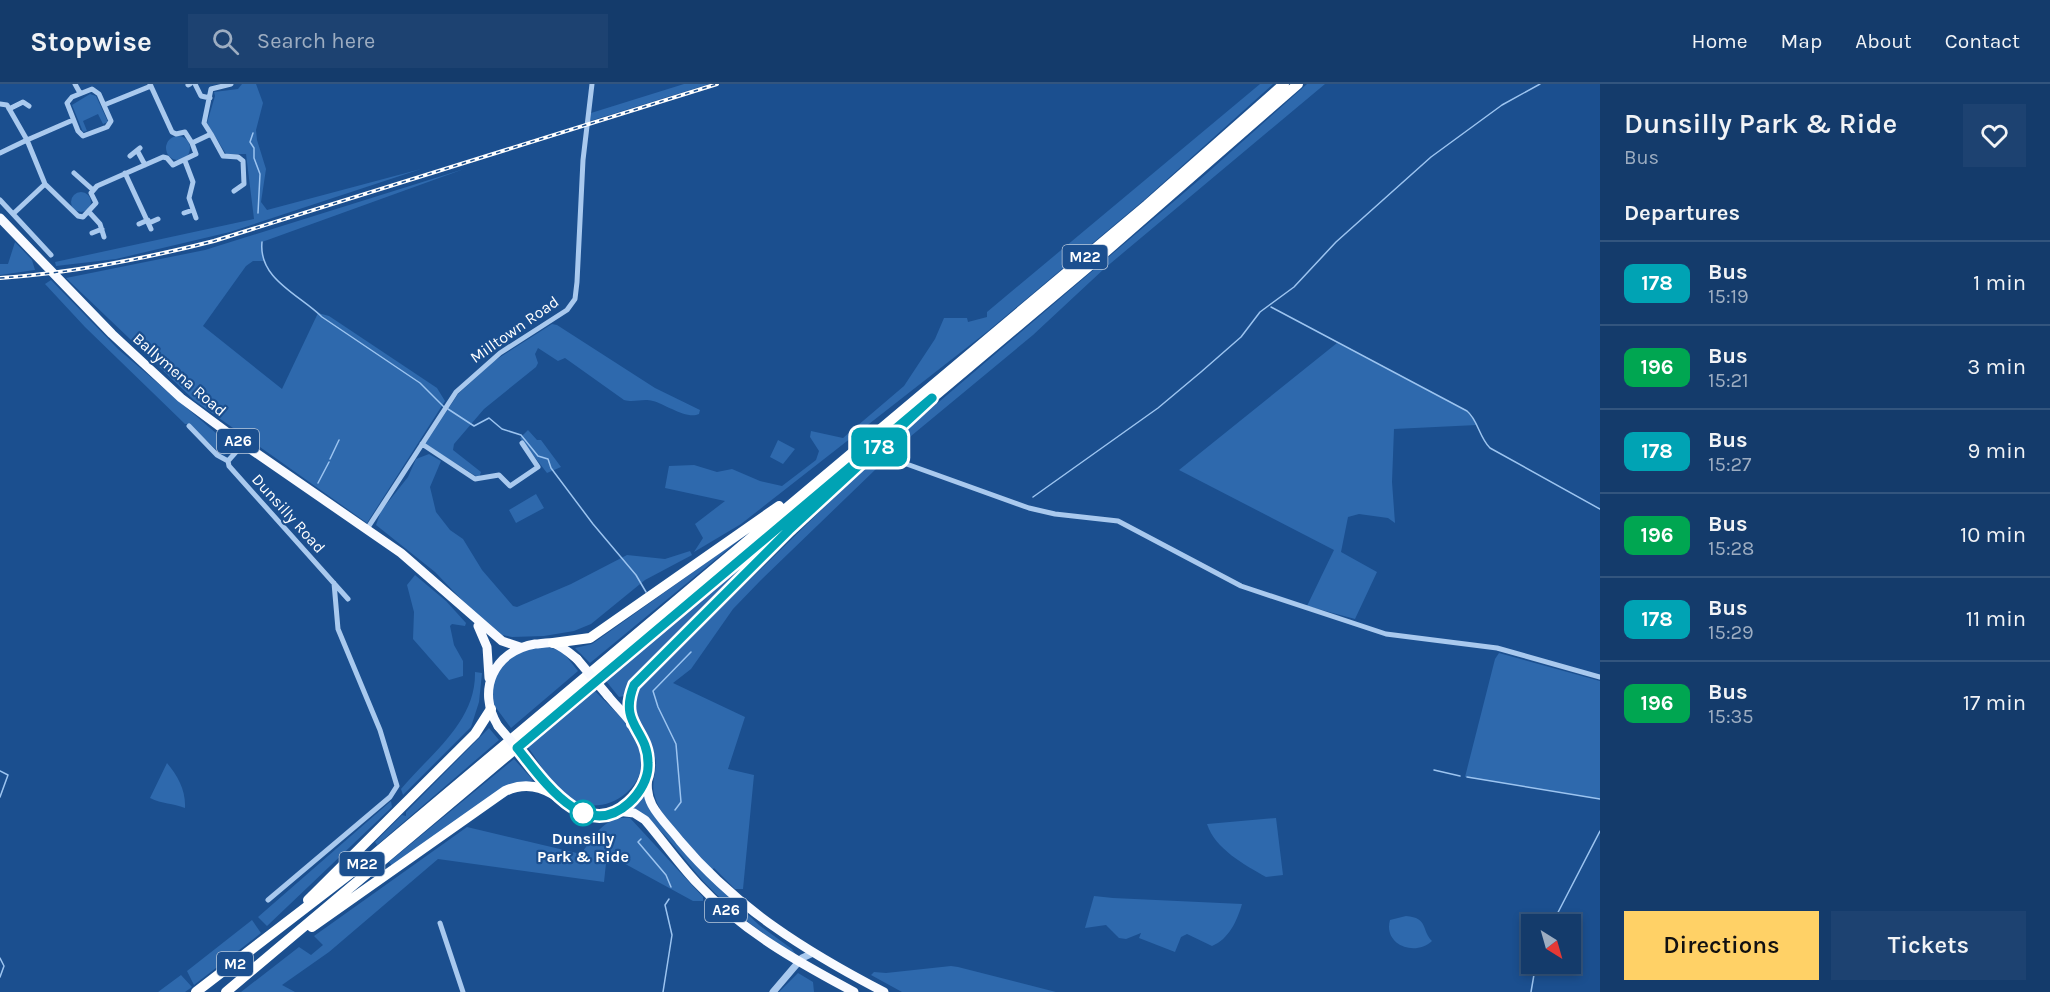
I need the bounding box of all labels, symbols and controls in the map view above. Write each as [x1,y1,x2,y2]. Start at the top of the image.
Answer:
search box [188,14,608,68]
text: Stopwise [30,25,152,58]
icon: search [209,25,242,58]
text: Search here [257,28,375,54]
text: Home [1692,29,1748,53]
text: Map [1781,29,1822,53]
text: About [1855,29,1912,53]
text: Contact [1945,29,2020,53]
button: heart [1963,104,2026,167]
text: Dunsilly Park & Ride [1624,107,1897,140]
text: Bus [1624,146,1659,169]
text: Departures [1624,200,1740,226]
road number: M22 [1062,245,1108,269]
text: Bus [1708,259,1748,285]
text: 1 min [1973,270,2026,296]
text: 178 [1641,271,1673,295]
text: 15:19 [1708,285,1749,308]
street label: Milltown Road [466,292,562,367]
street label: Ballymena Road [129,329,230,420]
text: Bus [1708,343,1748,369]
text: 3 min [1967,354,2026,380]
text: 196 [1640,355,1674,379]
text: 15:21 [1708,369,1749,392]
text: Bus [1708,427,1748,453]
line badge: 178 [844,428,914,466]
road number: A26 [217,429,259,453]
text: 178 [863,435,895,459]
text: 9 min [1968,438,2026,464]
text: 178 [1641,439,1673,463]
text: 15:27 [1708,453,1752,476]
street label: Dunsilly Road [248,470,329,557]
text: Bus [1708,511,1748,537]
text: 10 min [1960,522,2026,548]
text: 196 [1640,523,1674,547]
text: 15:28 [1708,537,1754,560]
text: Bus [1708,595,1748,621]
text: 11 min [1966,606,2026,632]
text: 178 [1641,607,1673,631]
text: 15:29 [1708,621,1754,644]
text: Bus [1708,679,1748,705]
text: 17 min [1963,690,2026,716]
text: 196 [1640,691,1674,715]
text: 15:35 [1708,705,1754,728]
marker: Dunsilly Park & Ride [570,800,596,826]
place label: Dunsilly Park & Ride [537,829,629,866]
road number: M22 [340,852,385,876]
road number: A26 [705,898,747,922]
button: Directions [1624,911,1819,980]
button: Tickets [1831,911,2026,980]
north arrow [1521,914,1581,974]
map controls [1521,914,1581,974]
road number: M2 [217,952,253,976]

